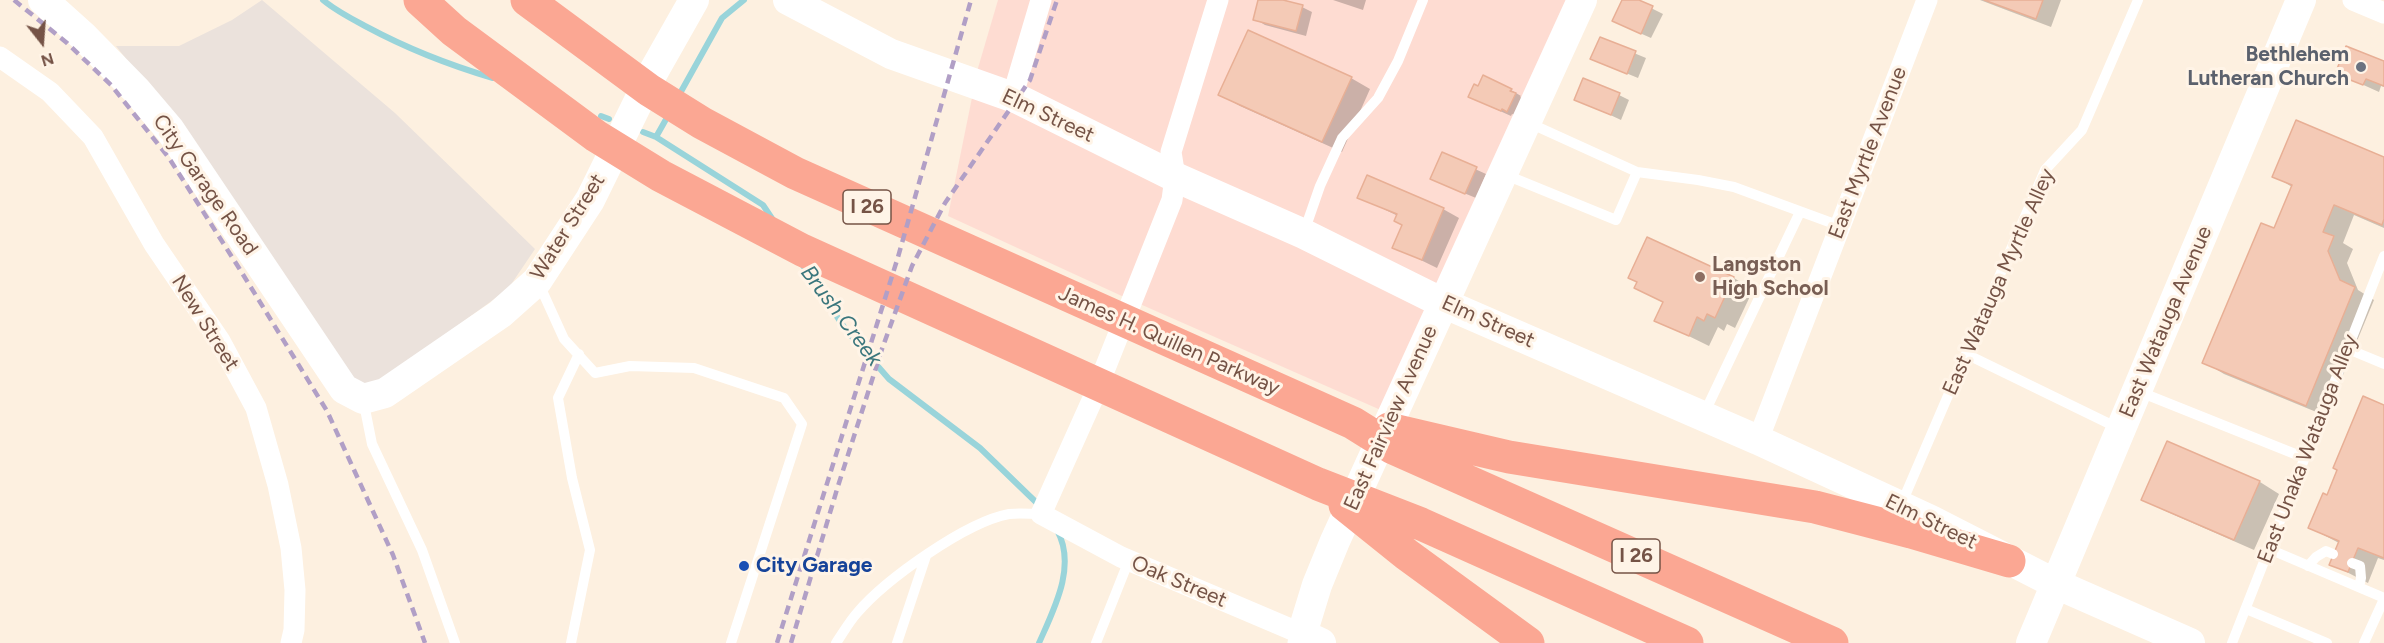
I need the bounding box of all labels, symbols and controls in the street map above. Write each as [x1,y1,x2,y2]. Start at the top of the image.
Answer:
north arrow [12,12,72,72]
place label: Bethlehem Lutheran Church [2187,42,2349,92]
text: N [39,49,56,71]
marker: Bethlehem Lutheran Church [2354,60,2368,74]
street label: East Myrtle Avenue [1824,63,1912,243]
street label: Elm Street [998,84,1098,148]
street label: City Garage Road [147,110,263,260]
street label: East Watauga Myrtle Alley [1938,165,2060,399]
street label: Water Street [525,169,611,285]
road number: I 26 [843,190,891,224]
street label: East Watauga Avenue [2114,222,2218,422]
place label: Langston High School [1712,252,1829,302]
water label: Brush Creek [795,260,887,372]
marker: Langston High School [1693,270,1707,284]
street label: New Street [166,271,244,375]
street label: James H. Quillen Parkway [1054,281,1284,401]
street label: Elm Street [1438,290,1538,354]
street label: East Fairview Avenue [1339,322,1443,514]
street label: East Unaka Watauga Alley [2253,331,2363,567]
street label: Elm Street [1881,489,1981,555]
road number: I 26 [1612,539,1660,573]
street label: Oak Street [1128,551,1230,613]
place label: City Garage [756,553,872,579]
marker: City Garage [737,559,751,573]

